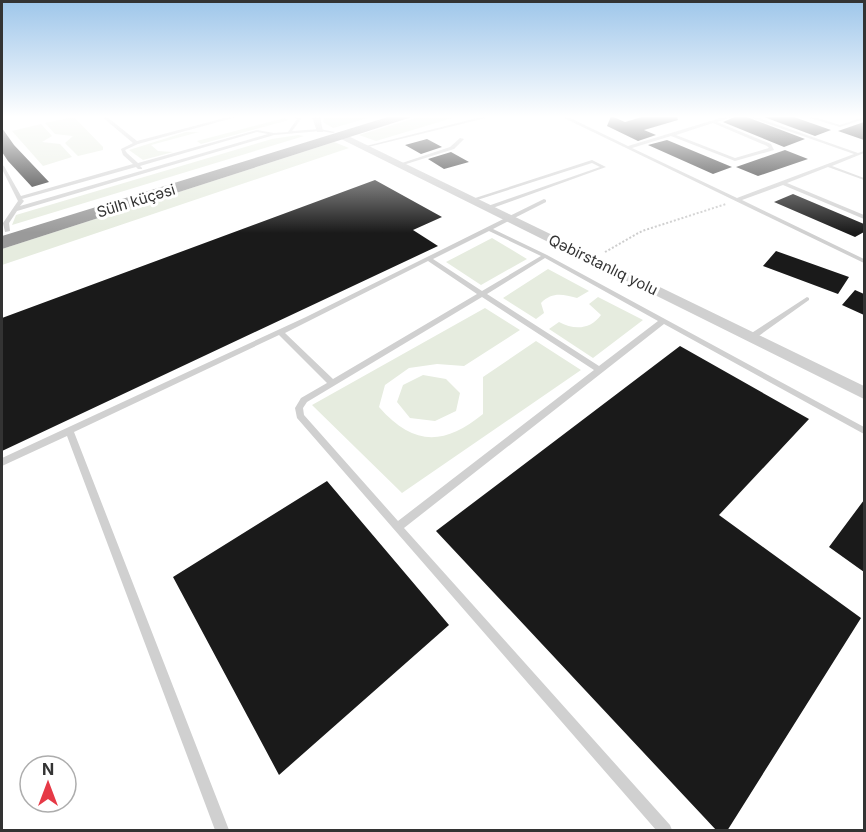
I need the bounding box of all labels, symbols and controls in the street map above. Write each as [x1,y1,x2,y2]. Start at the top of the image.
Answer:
street label: Sülh küçəsi [94,180,177,221]
street label: Qəbirstanlıq yolu [545,230,661,299]
north arrow [18,754,78,814]
text: N [42,759,54,779]

